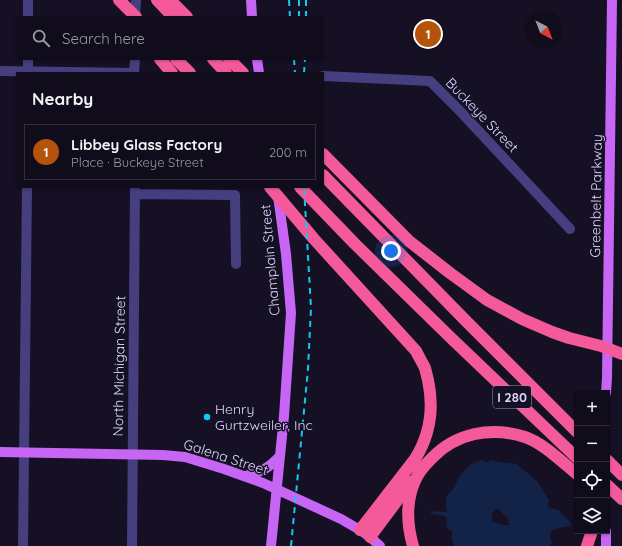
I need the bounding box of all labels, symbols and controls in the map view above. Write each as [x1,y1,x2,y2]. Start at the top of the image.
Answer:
north arrow [526,12,562,48]
search box [16,16,324,60]
pin: 1 [415,19,441,49]
icon: search [30,27,52,49]
text: Search here [62,29,145,48]
street label: Buckeye Street [442,74,522,156]
text: Nearby [32,88,93,109]
street label: Greenbelt Parkway [586,134,606,258]
text: Libbey Glass Factory [71,135,222,154]
text: 1 [43,144,49,160]
text: 200 m [269,144,307,160]
text: Place · Buckeye Street [71,154,204,170]
street label: Champlain Street [256,203,284,316]
your location [381,241,401,261]
street label: North Michigan Street [109,295,129,436]
road number: I 280 [493,386,531,408]
map controls [574,390,610,534]
button: + [574,390,610,426]
place label: Henry Gurtzweiler, Inc [215,400,313,434]
marker: Henry Gurtzweiler, Inc [202,412,212,422]
button: − [574,426,610,462]
street label: Galena Street [181,435,271,479]
button: locate [574,462,610,498]
button: layers [574,498,610,534]

